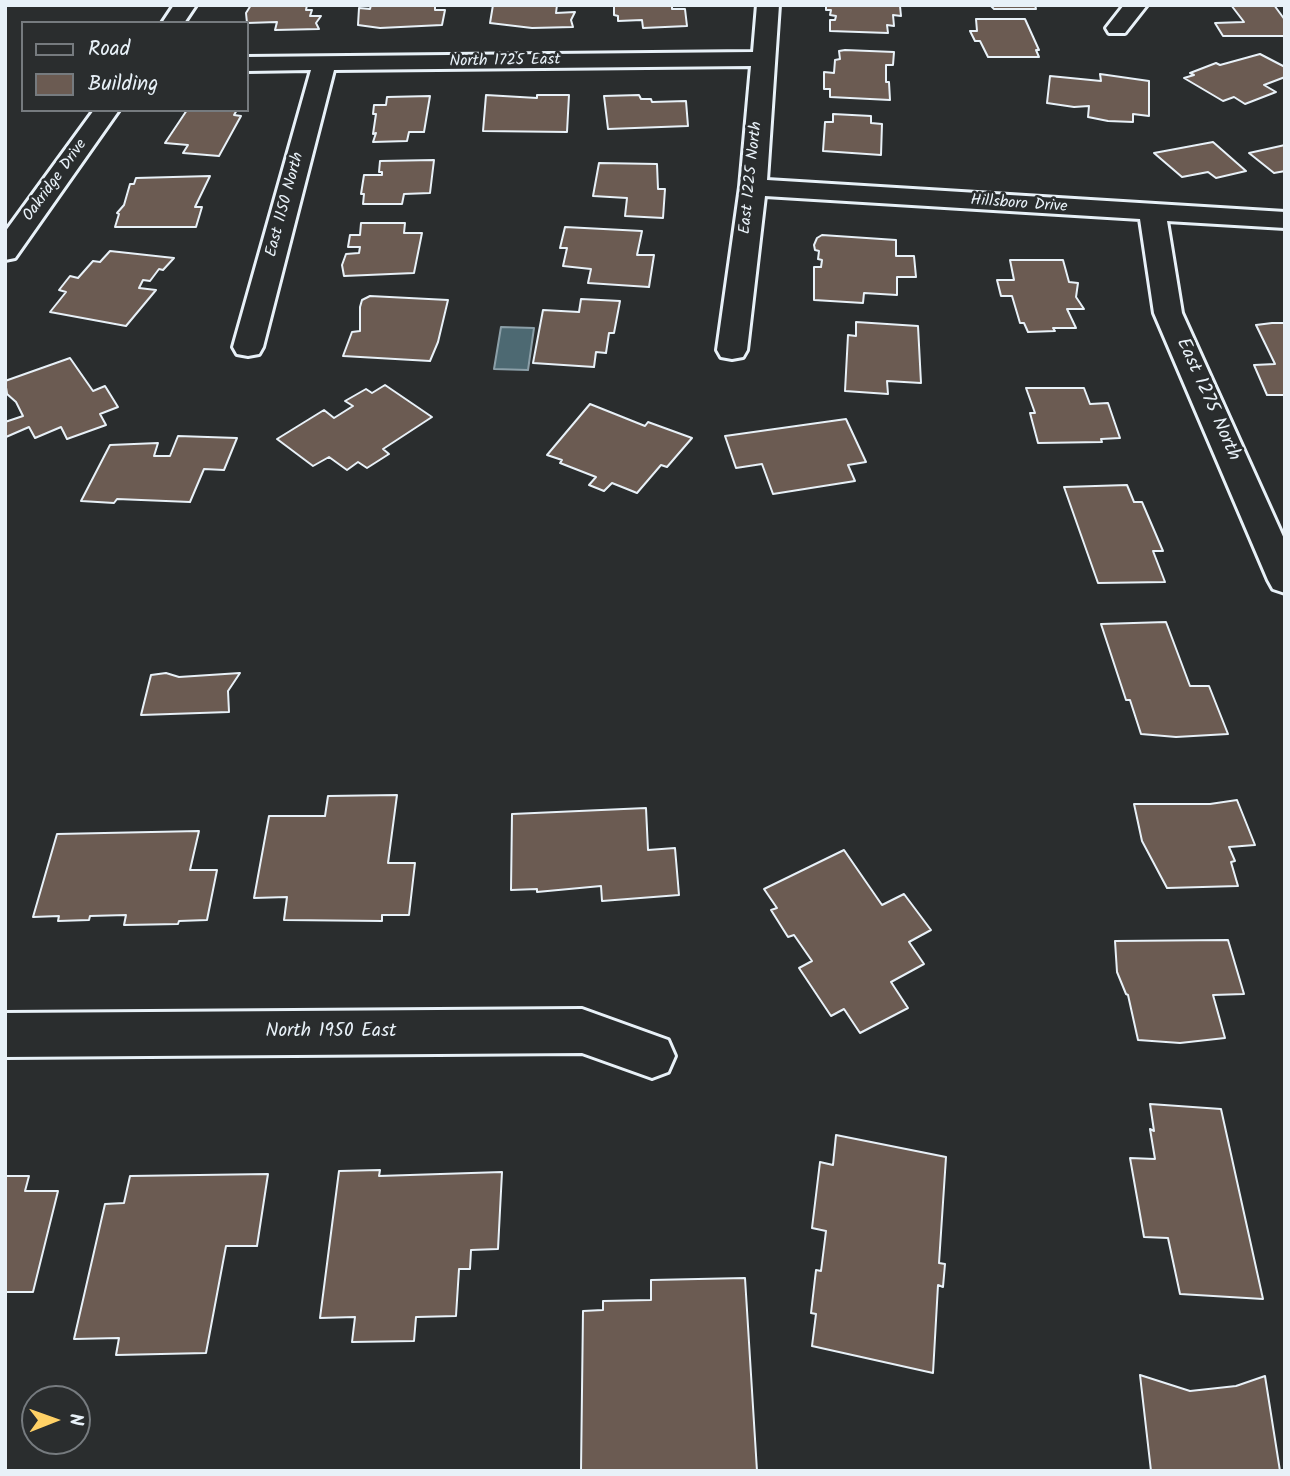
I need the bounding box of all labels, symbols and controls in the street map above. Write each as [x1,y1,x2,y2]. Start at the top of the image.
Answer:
legend [21,21,248,112]
text: Road [88,33,130,66]
street label: North 1725 East [449,51,561,73]
text: Building [88,68,158,101]
street label: East 1225 North [737,121,767,235]
street label: Oakridge Drive [20,136,92,226]
street label: East 1150 North [263,151,309,259]
street label: Hillsboro Drive [970,192,1068,218]
street label: East 1275 North [1170,335,1244,465]
street label: North 1950 East [266,1022,396,1044]
north arrow [21,1385,91,1455]
text: N [60,1413,90,1426]

